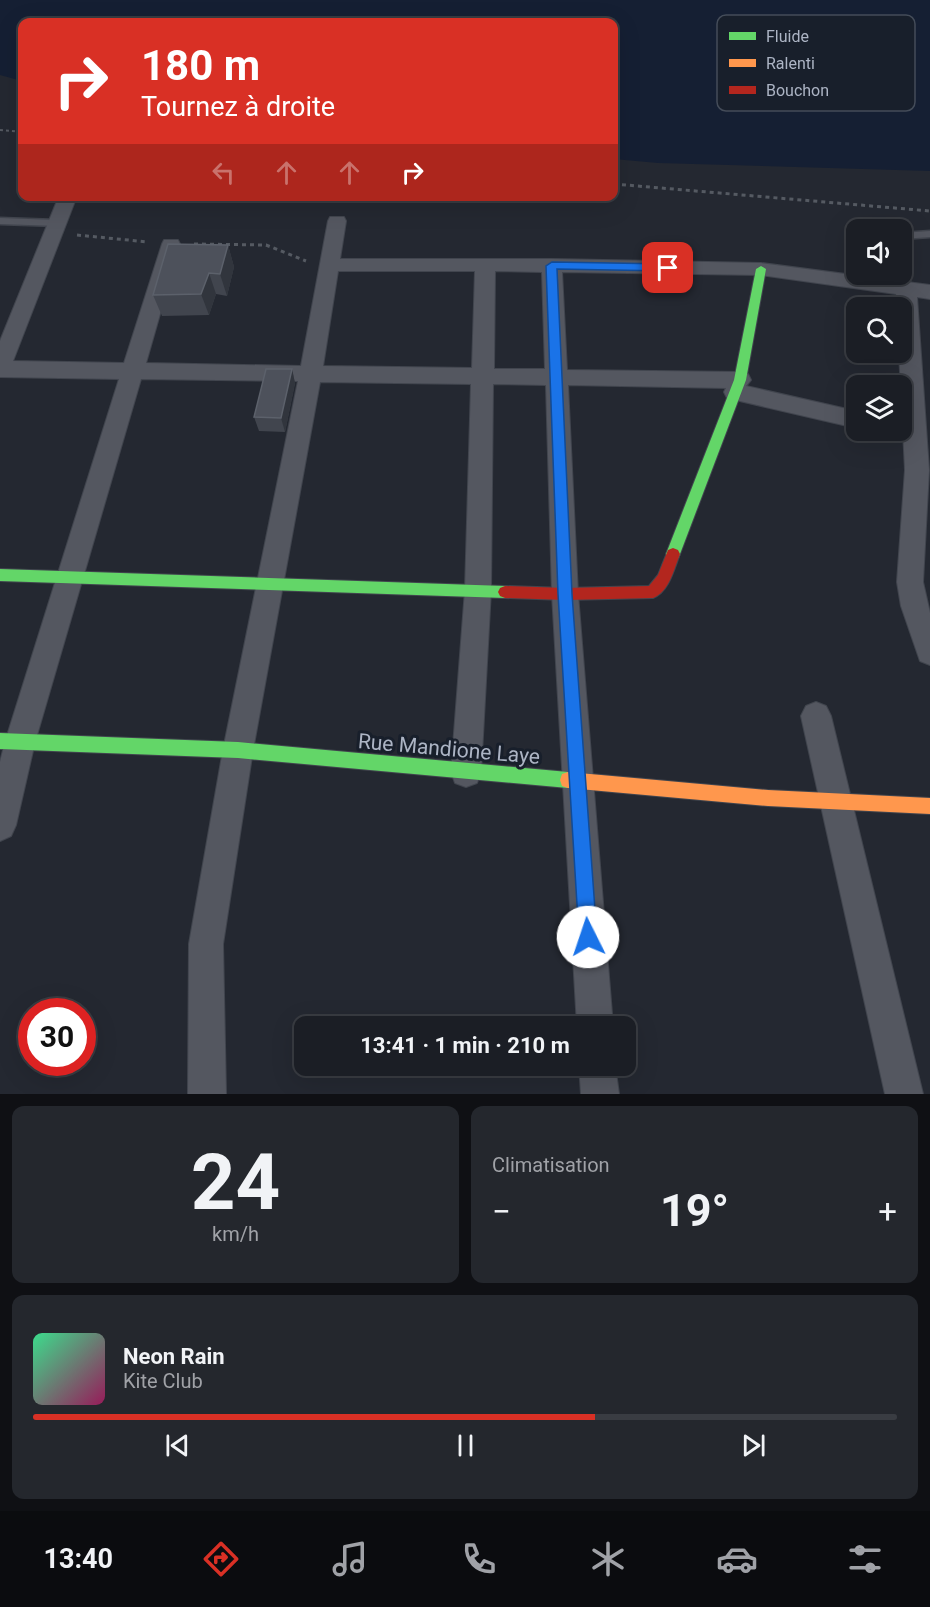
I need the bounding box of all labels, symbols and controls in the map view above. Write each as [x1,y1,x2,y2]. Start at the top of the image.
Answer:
legend [717,15,915,111]
text: Fluide [766,27,809,46]
text: 180 m [141,41,260,90]
icon: right [42,42,120,120]
text: Ralenti [766,54,815,73]
text: Bouchon [766,81,829,100]
text: Tournez à droite [141,91,335,123]
icon: left [207,156,240,189]
icon: ahead [270,156,303,189]
icon: ahead [333,156,366,189]
icon: right [396,156,429,189]
map controls [846,219,912,441]
button: sound [846,219,912,285]
pin [642,242,693,293]
icon: arrive [651,251,684,284]
button: search [846,297,912,363]
button: layers [846,375,912,441]
street label: Rue Mandione Laye [357,729,541,769]
position arrow [556,905,620,969]
speed limit sign: 30 [18,998,96,1076]
text: 13:41 · 1 min · 210 m [360,1033,570,1058]
text: 24 [191,1137,280,1228]
text: Climatisation [492,1153,610,1177]
text: 19° [660,1184,729,1237]
text: − [492,1192,511,1231]
text: + [878,1192,897,1231]
text: km/h [212,1222,259,1246]
text: Neon Rain [123,1344,225,1369]
text: Kite Club [123,1369,203,1393]
icon: previous [161,1429,194,1462]
icon: pause [449,1429,482,1462]
icon: next [737,1429,770,1462]
icon: directions [200,1538,242,1580]
icon: music [329,1538,371,1580]
icon: phone [458,1538,500,1580]
icon: climate [587,1538,629,1580]
icon: car [716,1538,758,1580]
icon: filters [844,1538,886,1580]
text: 13:40 [43,1543,113,1575]

